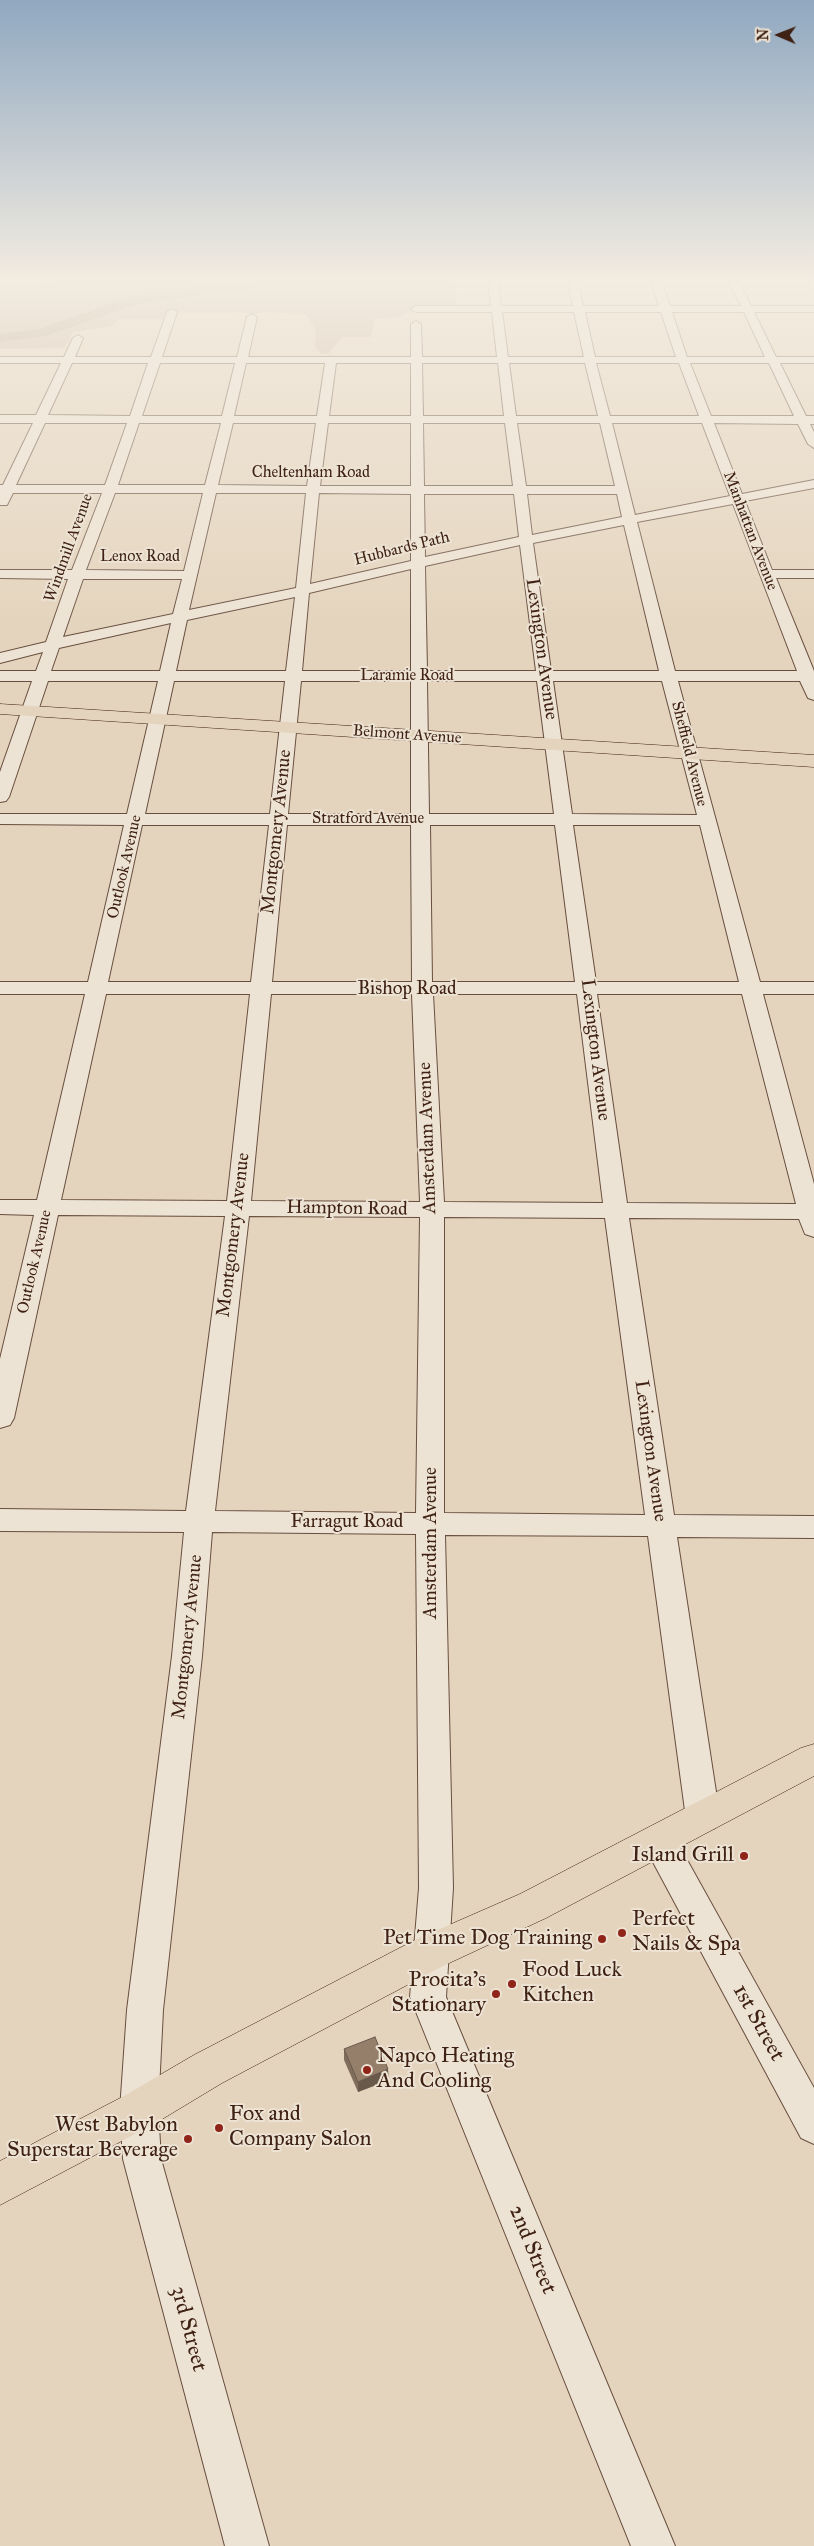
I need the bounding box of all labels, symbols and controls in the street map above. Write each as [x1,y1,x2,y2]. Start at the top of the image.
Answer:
north arrow [754,10,804,60]
text: N [755,29,772,41]
street label: Cheltenham Road [252,463,370,483]
street label: Manhattan Avenue [718,469,782,593]
street label: Windmill Avenue [40,491,98,605]
street label: Hubbards Path [352,528,452,570]
street label: Lenox Road [100,547,180,567]
street label: Lexington Avenue [520,577,562,721]
street label: Laramie Road [360,666,454,686]
street label: Sheffield Avenue [667,699,711,809]
street label: Belmont Avenue [352,722,462,748]
street label: Montgomery Avenue [257,749,297,915]
street label: Stratford Avenue [312,809,424,829]
street label: Outlook Avenue [104,813,146,921]
street label: Bishop Road [358,978,456,1000]
street label: Lexington Avenue [575,978,615,1122]
street label: Amsterdam Avenue [414,1062,442,1214]
street label: Montgomery Avenue [213,1151,255,1319]
street label: Hampton Road [286,1197,408,1221]
street label: Outlook Avenue [14,1208,56,1316]
street label: Lexington Avenue [629,1379,671,1523]
street label: Amsterdam Avenue [420,1467,442,1619]
street label: Farragut Road [291,1511,403,1533]
street label: Montgomery Avenue [168,1554,208,1720]
place label: Island Grill [632,1843,734,1869]
marker: Island Grill [738,1850,750,1862]
place label: Perfect Nails & Spa [632,1907,741,1958]
place label: Pet Time Dog Training [383,1926,592,1952]
marker: Perfect Nails & Spa [616,1927,628,1939]
marker: Pet Time Dog Training [596,1933,608,1945]
place label: Food Luck Kitchen [522,1958,622,2010]
place label: Procita's Stationary [392,1968,486,2020]
marker: Food Luck Kitchen [506,1978,518,1990]
street label: 1st Street [726,1980,790,2066]
marker: Procita's Stationary [490,1988,502,2000]
place label: Napco Heating And Cooling [377,2044,514,2096]
marker: Napco Heating And Cooling [361,2064,373,2076]
place label: Fox and Company Salon [229,2102,371,2154]
place label: West Babylon Superstar Beverage [7,2113,178,2164]
marker: Fox and Company Salon [213,2122,225,2134]
marker: West Babylon Superstar Beverage [182,2133,194,2145]
street label: 2nd Street [502,2202,562,2298]
street label: 3rd Street [164,2283,212,2375]

